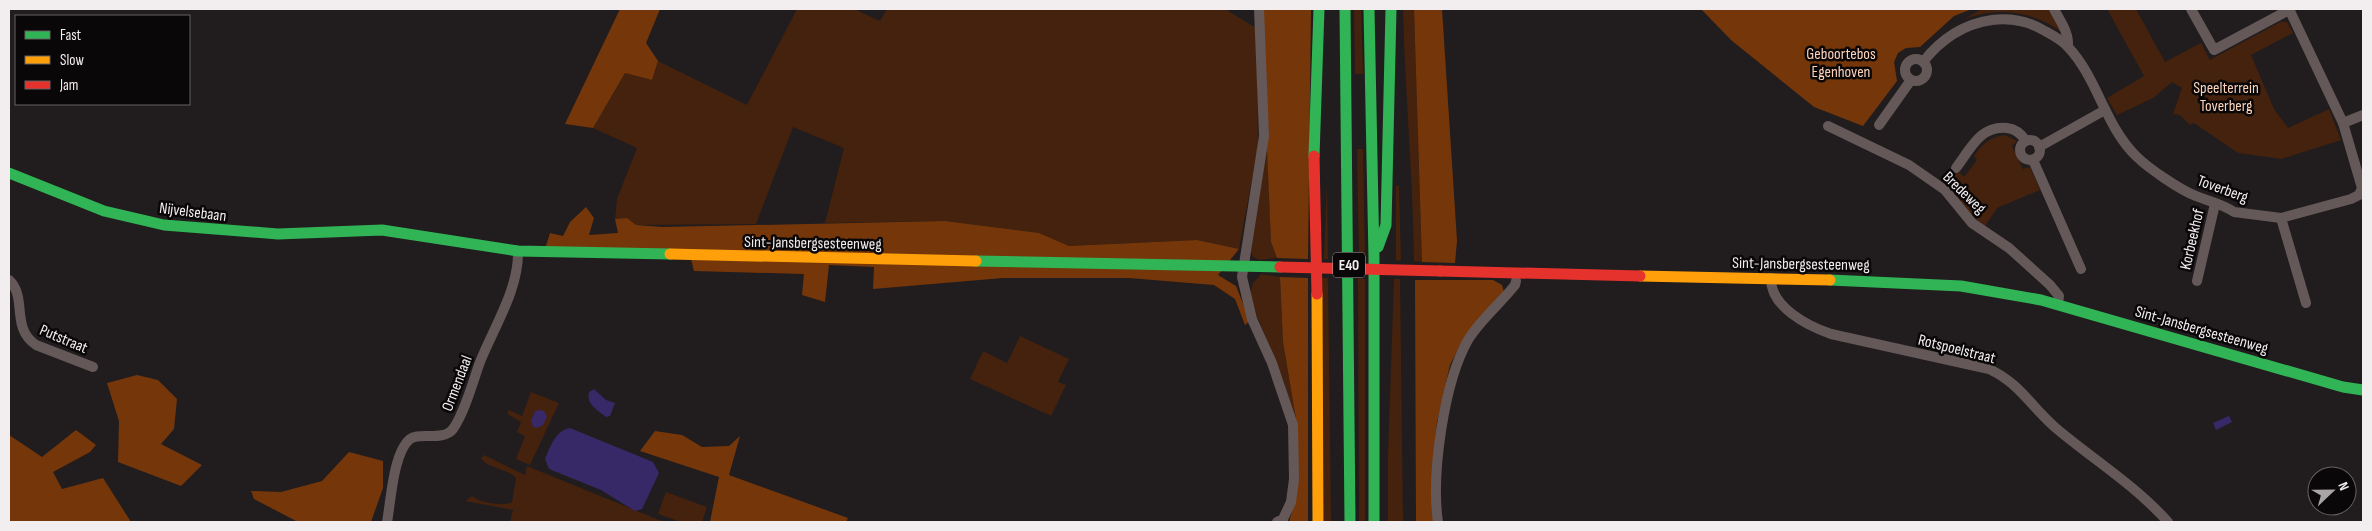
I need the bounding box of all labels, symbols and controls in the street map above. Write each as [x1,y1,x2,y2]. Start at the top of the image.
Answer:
legend [15,15,190,105]
text: Fast [60,26,82,45]
park label: Geboortebos Egenhoven [1806,45,1876,82]
text: Slow [60,51,84,70]
text: Jam [59,76,78,95]
park label: Speelterrein Toverberg [2193,79,2259,116]
street label: Bredeweg [1938,168,1990,218]
street label: Toverberg [2194,171,2250,207]
street label: Nijvelsebaan [158,199,227,226]
street label: Korbeekhof [2176,207,2209,272]
street label: Sint-Jansbergsesteenweg [744,233,882,254]
road number: E40 [1333,252,1365,278]
street label: Sint-Jansbergsesteenweg [1732,254,1870,275]
street label: Sint-Jansbergsesteenweg [2133,302,2270,359]
street label: Putstraat [37,321,90,358]
street label: Rotspoelstraat [1916,331,1997,368]
street label: Ormendaal [438,353,477,414]
north arrow [2307,466,2357,516]
text: N [2334,480,2353,493]

